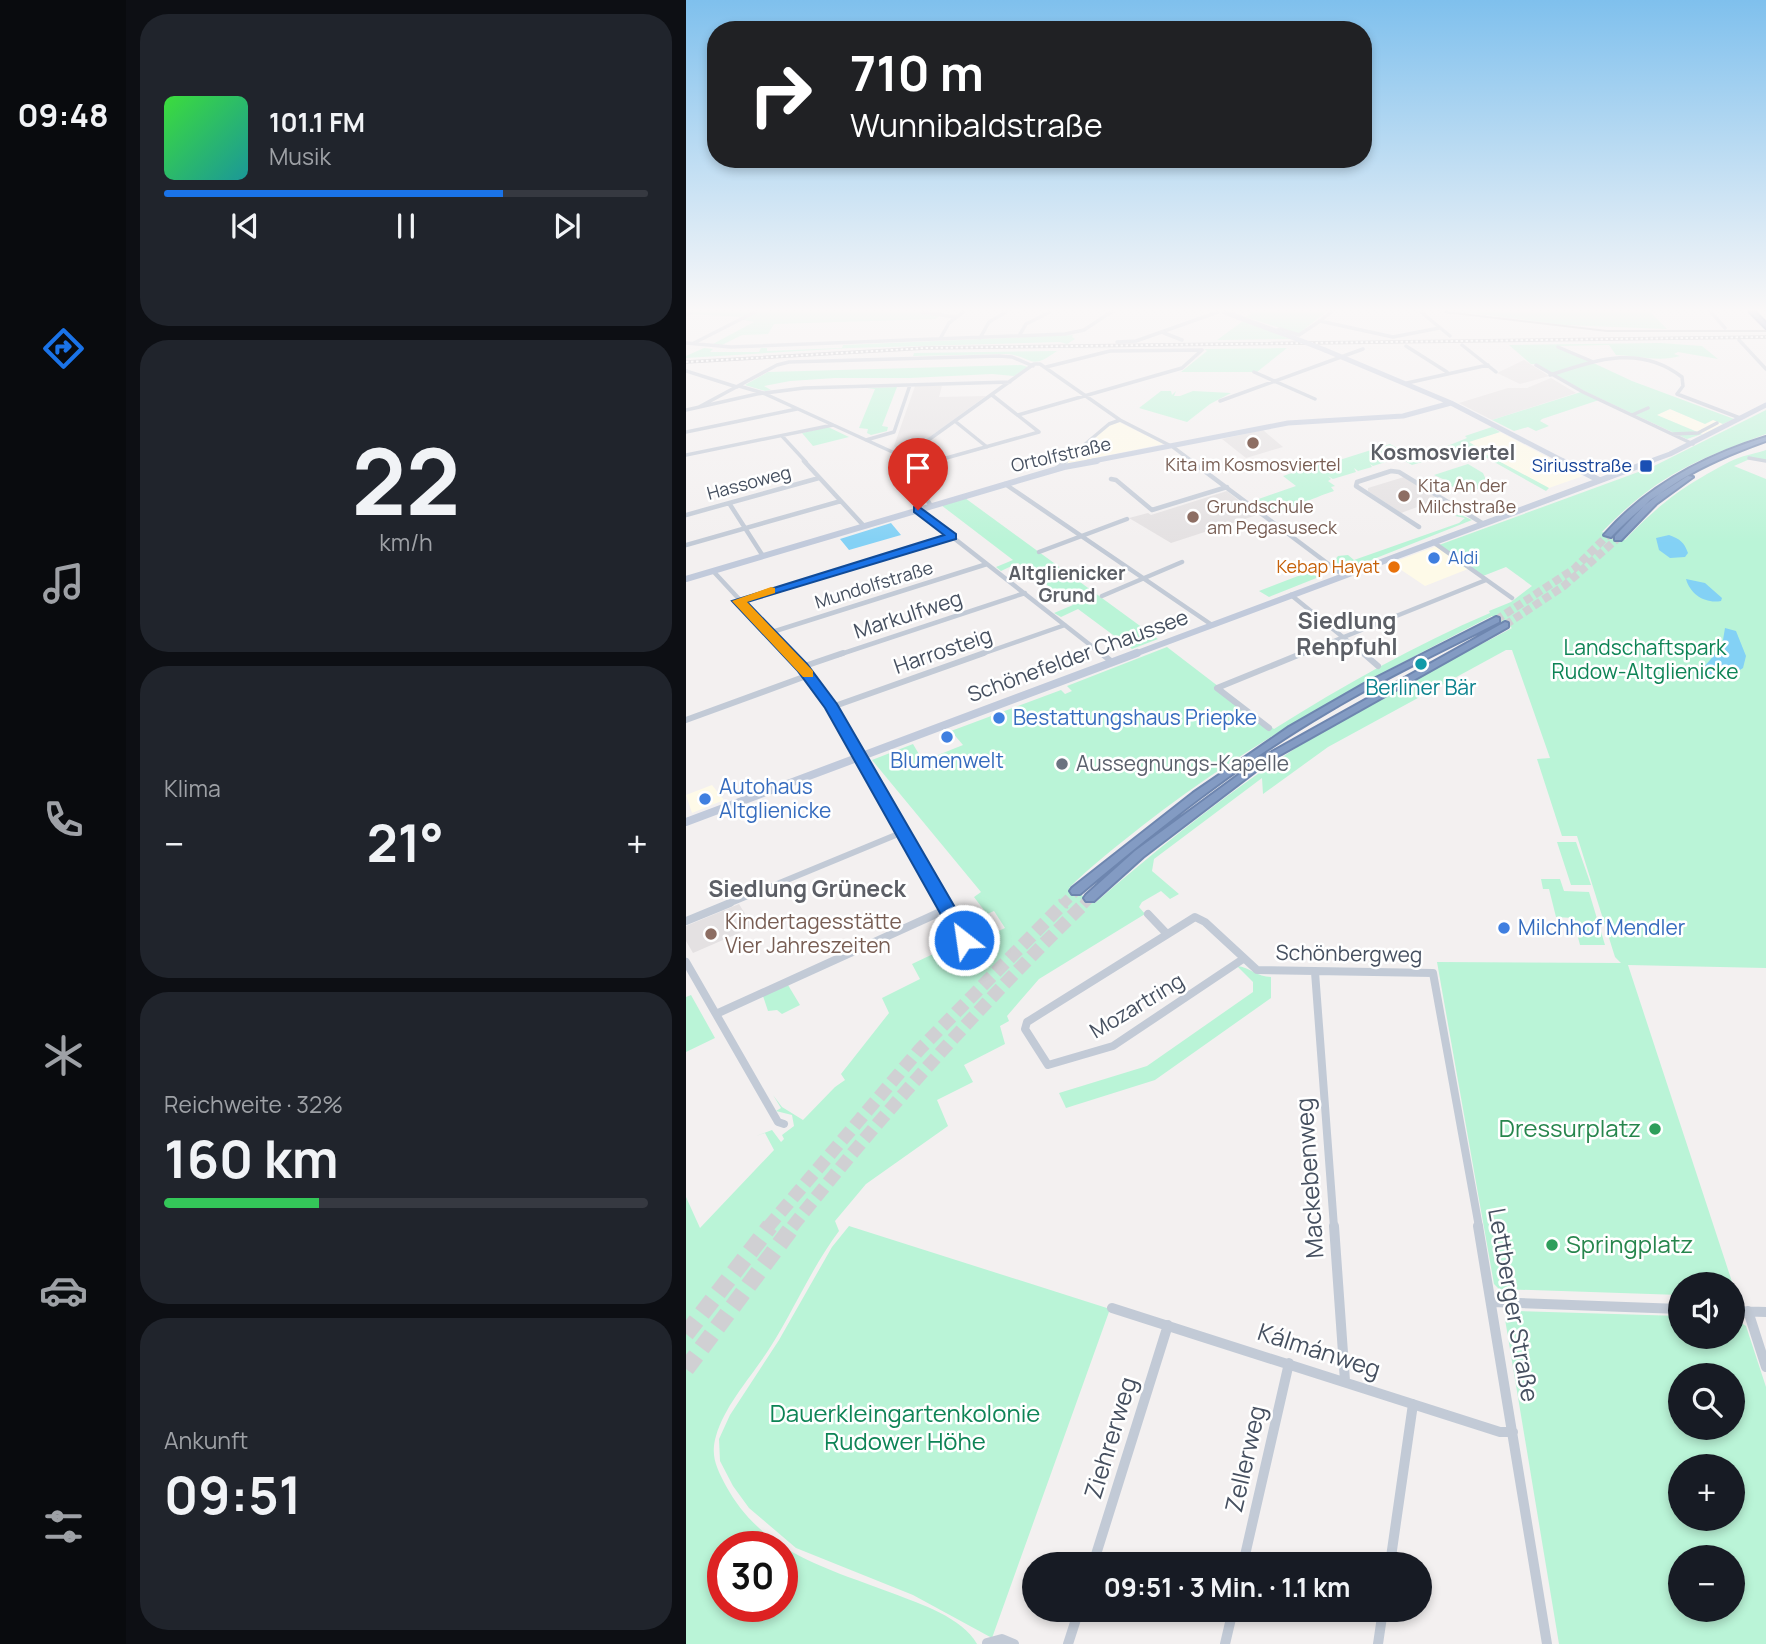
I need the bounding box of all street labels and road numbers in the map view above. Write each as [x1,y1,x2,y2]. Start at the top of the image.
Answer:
street label: Ortolfstraße [1009,431,1113,477]
street label: Hassoweg [704,459,793,505]
street label: Mundolfstraße [812,555,936,613]
street label: Markulfweg [850,583,966,645]
street label: Schönefelder Chaussee [963,602,1192,708]
street label: Harrosteig [890,620,995,680]
street label: Schönbergweg [1275,938,1423,968]
street label: Mozartring [1084,966,1189,1044]
street label: Mackebenweg [1286,1097,1331,1259]
street label: Lettberger Straße [1481,1205,1548,1404]
street label: Kálmánweg [1254,1314,1385,1385]
street label: Ziehrerweg [1075,1373,1144,1503]
street label: Zellerweg [1216,1402,1273,1515]

